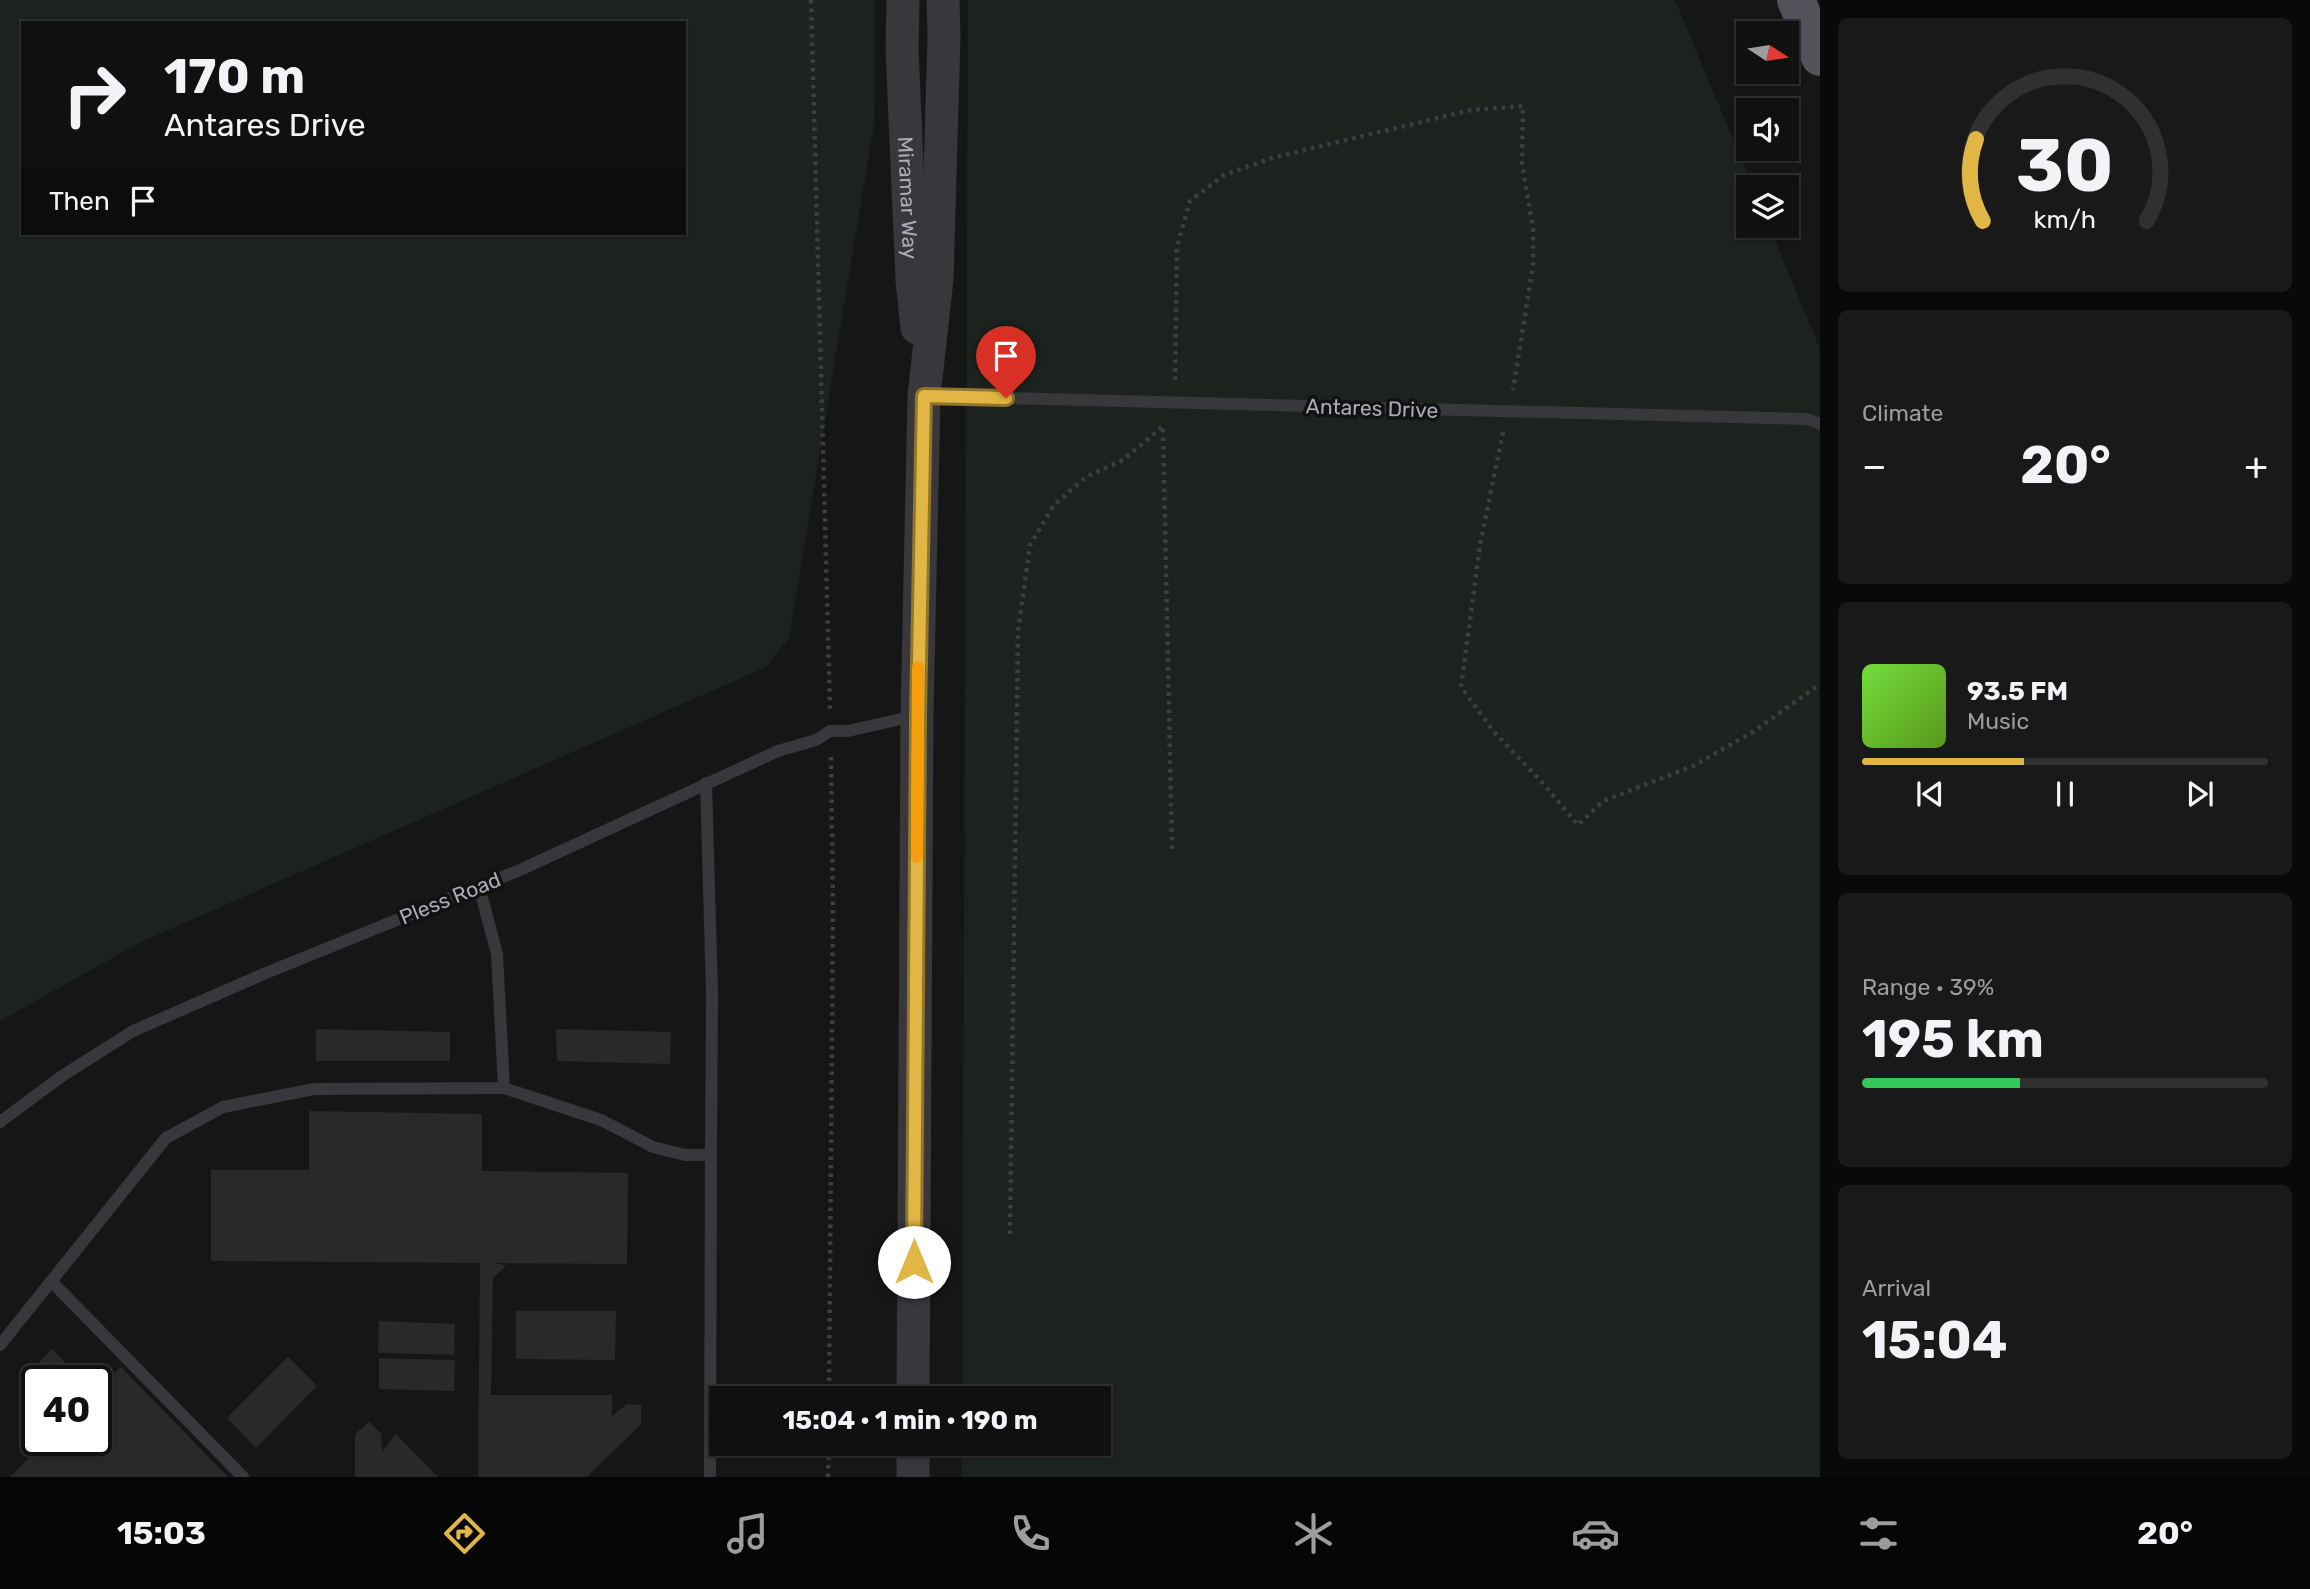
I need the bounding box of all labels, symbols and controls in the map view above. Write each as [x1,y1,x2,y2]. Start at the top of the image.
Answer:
north arrow [1736,21,1799,84]
map controls [1736,21,1799,238]
text: 170 m [164,47,305,105]
icon: right [49,49,140,140]
button: sound [1736,98,1799,161]
text: Antares Drive [164,106,366,144]
text: 30 [2016,123,2114,209]
street label: Miramar Way [893,136,924,260]
button: layers [1736,175,1799,238]
icon: arrive [124,182,162,220]
text: Then [49,186,110,217]
text: km/h [2034,205,2096,234]
pin [976,326,1036,398]
icon: arrive [987,337,1025,375]
street label: Antares Drive [1305,393,1439,423]
text: Climate [1862,399,1943,427]
text: 20° [2020,434,2111,496]
text: − [1862,443,1887,489]
text: + [2244,443,2268,489]
text: 93.5 FM [1967,676,2068,707]
text: Music [1967,707,2029,735]
icon: previous [1911,775,1949,813]
icon: pause [2046,775,2084,813]
icon: next [2181,775,2219,813]
street label: Pless Road [396,866,504,930]
text: Range · 39% [1862,973,1994,1001]
text: 195 km [1862,1008,2044,1070]
position arrow [877,1225,951,1299]
text: Arrival [1862,1274,1931,1302]
text: 15:04 [1862,1309,2008,1371]
speed limit sign: 40 [21,1365,112,1456]
text: 15:04 · 1 min · 190 m [782,1405,1038,1436]
icon: directions [440,1509,489,1558]
icon: music [723,1509,772,1558]
icon: phone [1006,1509,1055,1558]
icon: climate [1289,1509,1338,1558]
icon: car [1571,1509,1620,1558]
icon: filters [1854,1509,1903,1558]
text: 15:03 [117,1514,206,1552]
text: 20° [2137,1514,2193,1552]

